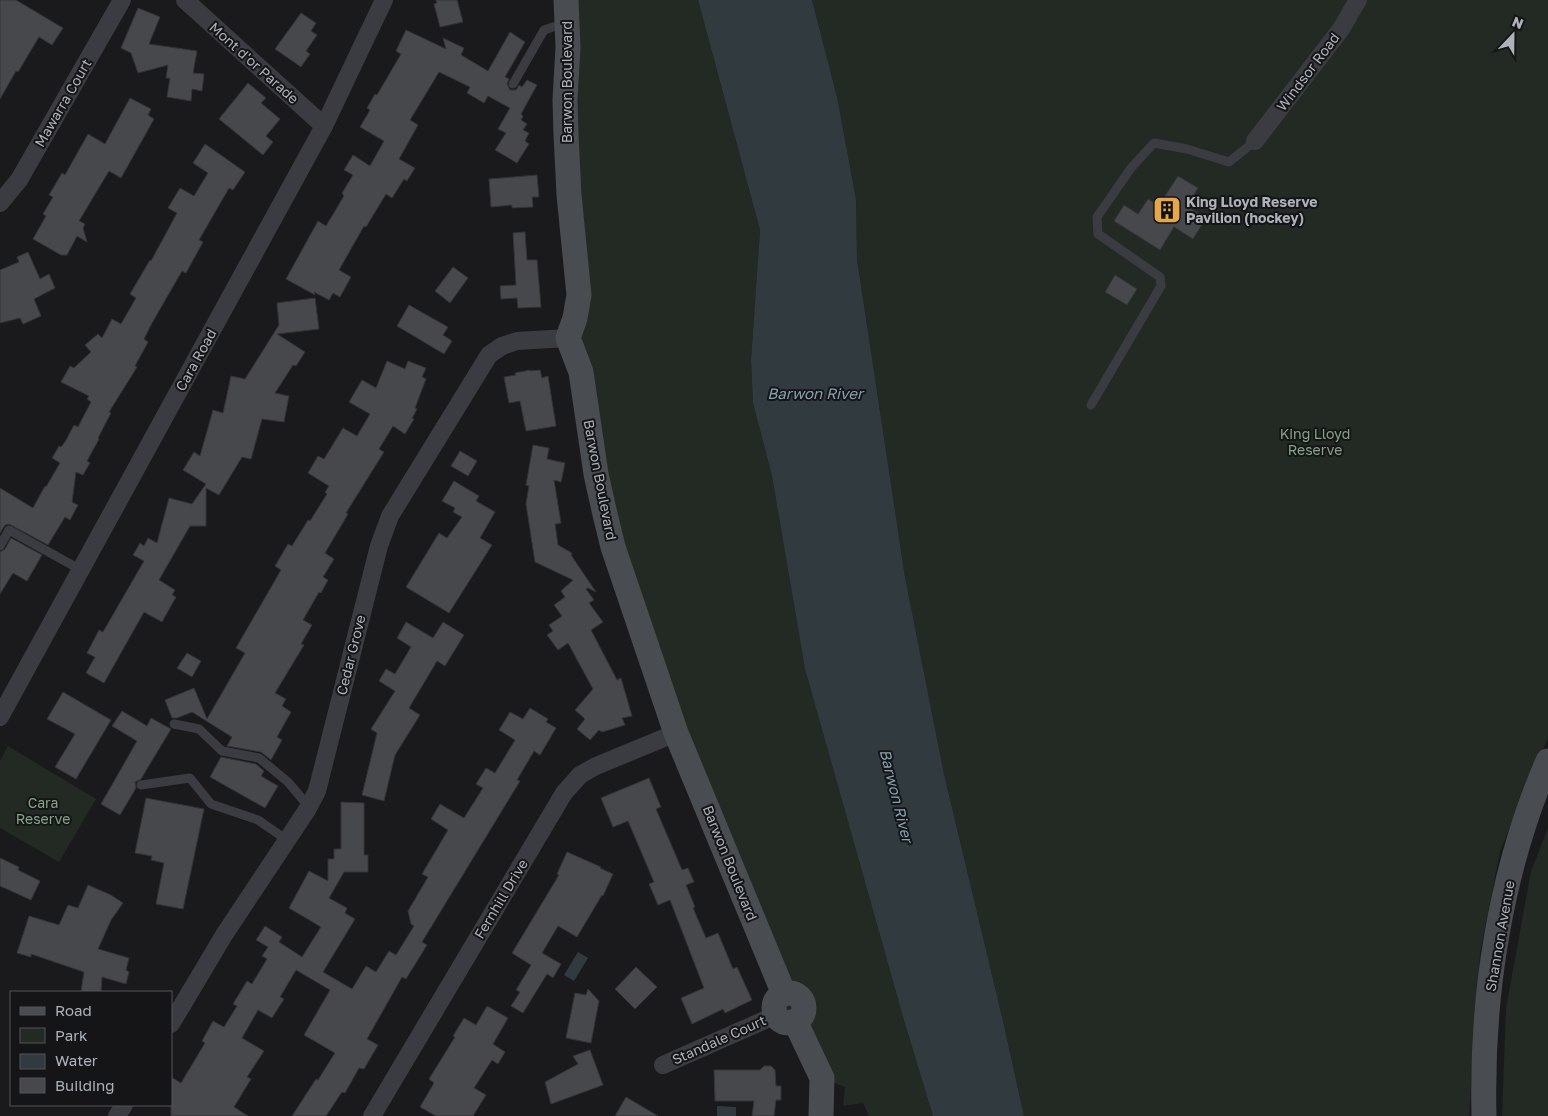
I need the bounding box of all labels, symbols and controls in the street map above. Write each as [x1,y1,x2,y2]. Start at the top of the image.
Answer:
north arrow [1488,10,1538,60]
text: N [1510,13,1526,32]
street label: Mont d'or Parade [206,18,302,107]
street label: Barwon Boulevard [558,21,575,143]
street label: Windsor Road [1273,29,1343,114]
street label: Mawarra Court [31,56,95,150]
place label: King Lloyd Reserve Pavilion (hockey) [1186,193,1318,226]
building icon: King Lloyd Reserve Pavilion (hockey) [1152,195,1182,225]
street label: Cara Road [172,326,220,394]
water label: Barwon River [767,384,865,402]
street label: Barwon Boulevard [580,418,621,542]
park label: King Lloyd Reserve [1280,425,1350,458]
street label: Cedar Grove [332,613,369,697]
water label: Barwon River [877,747,918,846]
park label: Cara Reserve [16,794,70,827]
street label: Barwon Boulevard [700,803,761,923]
street label: Fernhill Drive [470,856,531,942]
street label: Shannon Avenue [1481,879,1518,993]
legend [10,991,172,1106]
text: Road [55,1001,92,1019]
street label: Standale Court [669,1011,768,1068]
text: Park [55,1026,88,1044]
text: Water [55,1051,98,1069]
text: Building [55,1076,115,1094]

